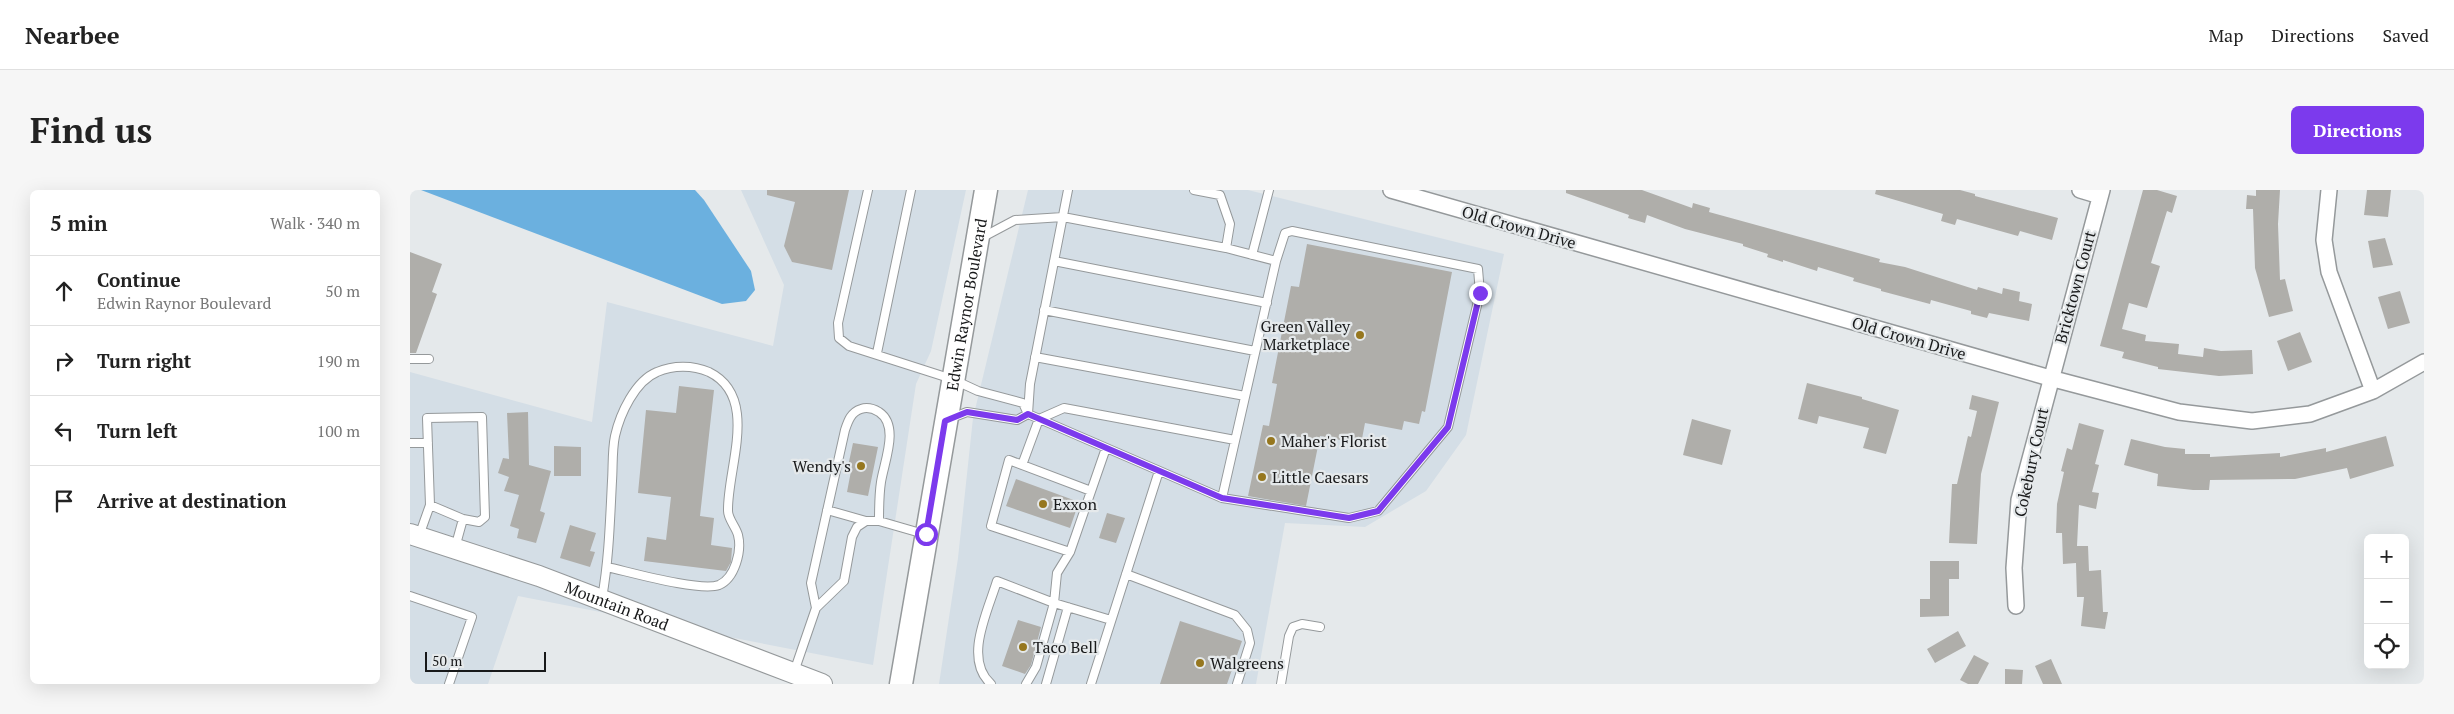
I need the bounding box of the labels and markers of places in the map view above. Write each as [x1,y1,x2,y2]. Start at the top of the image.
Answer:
place label: Green Valley Marketplace [1261,315,1351,355]
marker: Green Valley Marketplace [1354,329,1366,341]
place label: Maher's Florist [1281,430,1387,452]
marker: Maher's Florist [1265,435,1277,447]
place label: Wendy's [793,455,851,477]
marker: Wendy's [855,460,867,472]
place label: Little Caesars [1272,466,1369,488]
marker: Little Caesars [1256,471,1268,483]
place label: Exxon [1053,493,1097,515]
marker: Exxon [1037,498,1049,510]
place label: Taco Bell [1033,636,1098,658]
marker: Taco Bell [1017,641,1029,653]
place label: Walgreens [1210,652,1284,674]
marker: Walgreens [1194,657,1206,669]

